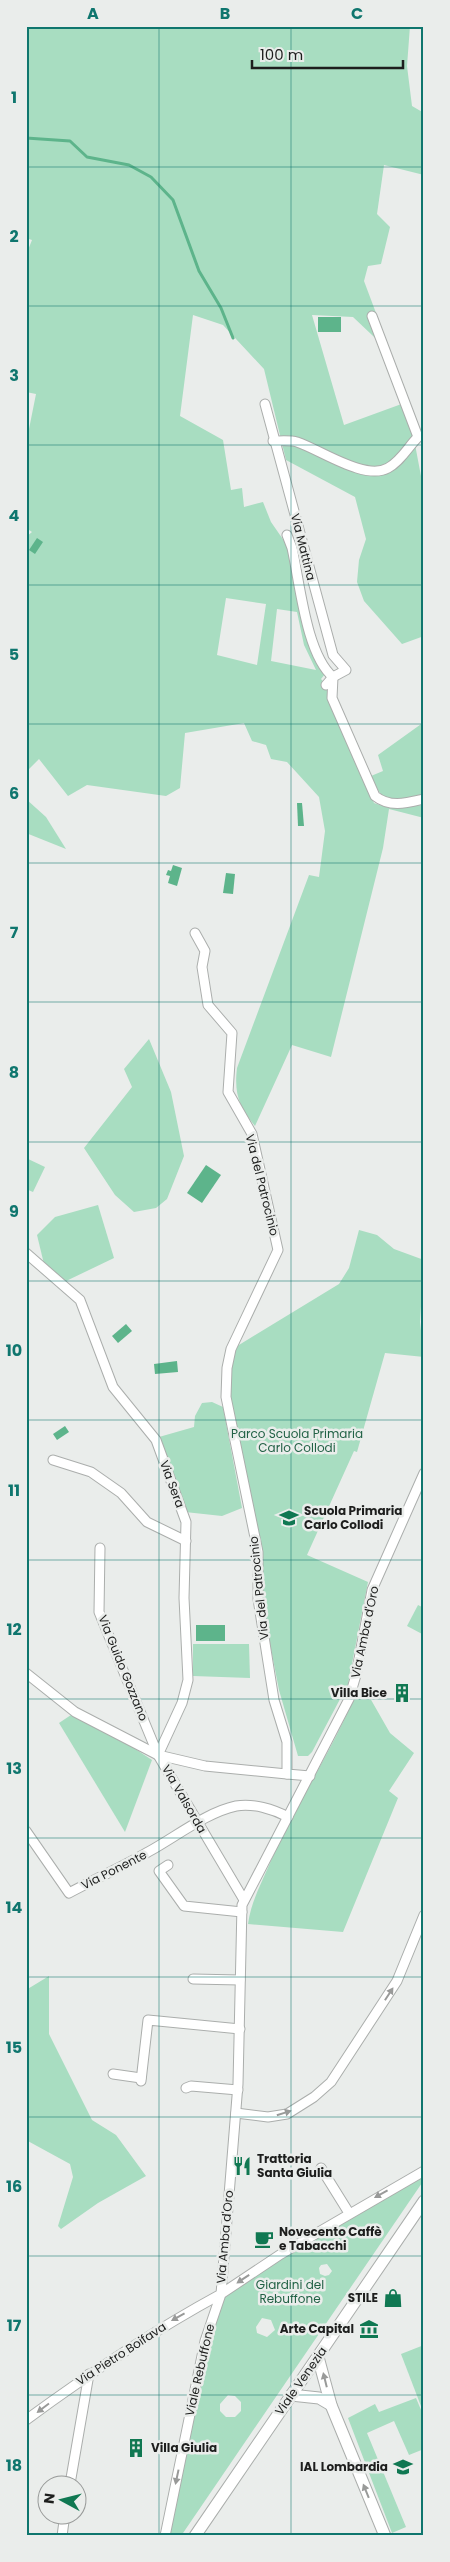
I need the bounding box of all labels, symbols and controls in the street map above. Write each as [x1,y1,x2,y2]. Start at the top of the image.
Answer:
text: A [87,2,99,25]
text: B [220,2,230,25]
text: C [351,2,363,25]
scale bar [252,38,404,70]
text: 100 m [260,44,303,65]
text: 1 [11,86,17,109]
text: 2 [9,225,19,248]
text: 3 [9,364,19,387]
text: 4 [9,504,20,527]
street label: Via Mattina [287,512,320,582]
text: 5 [9,643,19,666]
text: 6 [9,782,19,805]
text: 7 [10,921,19,944]
text: 8 [9,1061,19,1084]
street label: Via del Patrocinio [242,1132,283,1238]
text: 9 [9,1200,19,1223]
text: 10 [6,1339,22,1362]
park label: Parco Scuola Primaria Carlo Collodi [231,1425,363,1456]
street label: Via Sera [156,1458,189,1510]
text: 11 [8,1479,20,1502]
place label: Scuola Primaria Carlo Collodi [304,1502,402,1533]
school or university icon: Scuola Primaria Carlo Collodi [278,1507,300,1529]
street label: Via del Patrocinio [245,1535,272,1641]
street label: Via Amba d'Oro [346,1584,383,1680]
street label: Via Guido Gozzano [94,1612,153,1724]
text: 12 [6,1618,22,1641]
building icon: Villa Bice [391,1682,413,1704]
place label: Villa Bice [331,1684,388,1701]
text: 13 [6,1757,22,1780]
street label: Via Valsorda [158,1762,211,1836]
street label: Via Ponente [78,1846,150,1893]
text: 14 [6,1896,23,1919]
one-way arrow [384,1988,394,2001]
text: 15 [6,2036,22,2059]
one-way arrow [276,2109,291,2117]
place label: Trattoria Santa Giulia [257,2150,332,2181]
restaurant icon: Trattoria Santa Giulia [231,2155,253,2177]
text: 16 [6,2175,22,2198]
street label: Via Amba d'Oro [212,2189,237,2284]
one-way arrow [375,2190,388,2199]
place label: Novecento Caffè e Tabacchi [279,2223,382,2254]
cafe icon: Novecento Caffè e Tabacchi [253,2228,275,2250]
one-way arrow [236,2274,249,2284]
park label: Giardini del Rebuffone [256,2276,324,2307]
shop icon: STILE [382,2287,404,2309]
place label: STILE [348,2289,378,2306]
one-way arrow [171,2313,185,2321]
text: 17 [7,2314,22,2337]
street label: Via Pietro Boifava [72,2318,169,2389]
museum icon: Arte Capital [358,2318,380,2340]
place label: Arte Capital [280,2320,354,2337]
street label: Viale Rebuffone [181,2322,218,2418]
street label: Viale Venezia [271,2343,330,2418]
one-way arrow [321,2373,329,2388]
one-way arrow [37,2402,50,2413]
building icon: Villa Giulia [125,2437,147,2459]
place label: Villa Giulia [151,2439,217,2456]
text: 18 [6,2454,22,2477]
school or university icon: IAL Lombardia [392,2456,414,2478]
place label: IAL Lombardia [300,2458,388,2475]
one-way arrow [173,2469,181,2485]
north arrow [38,2474,88,2524]
one-way arrow [362,2483,370,2498]
text: N [39,2492,60,2505]

